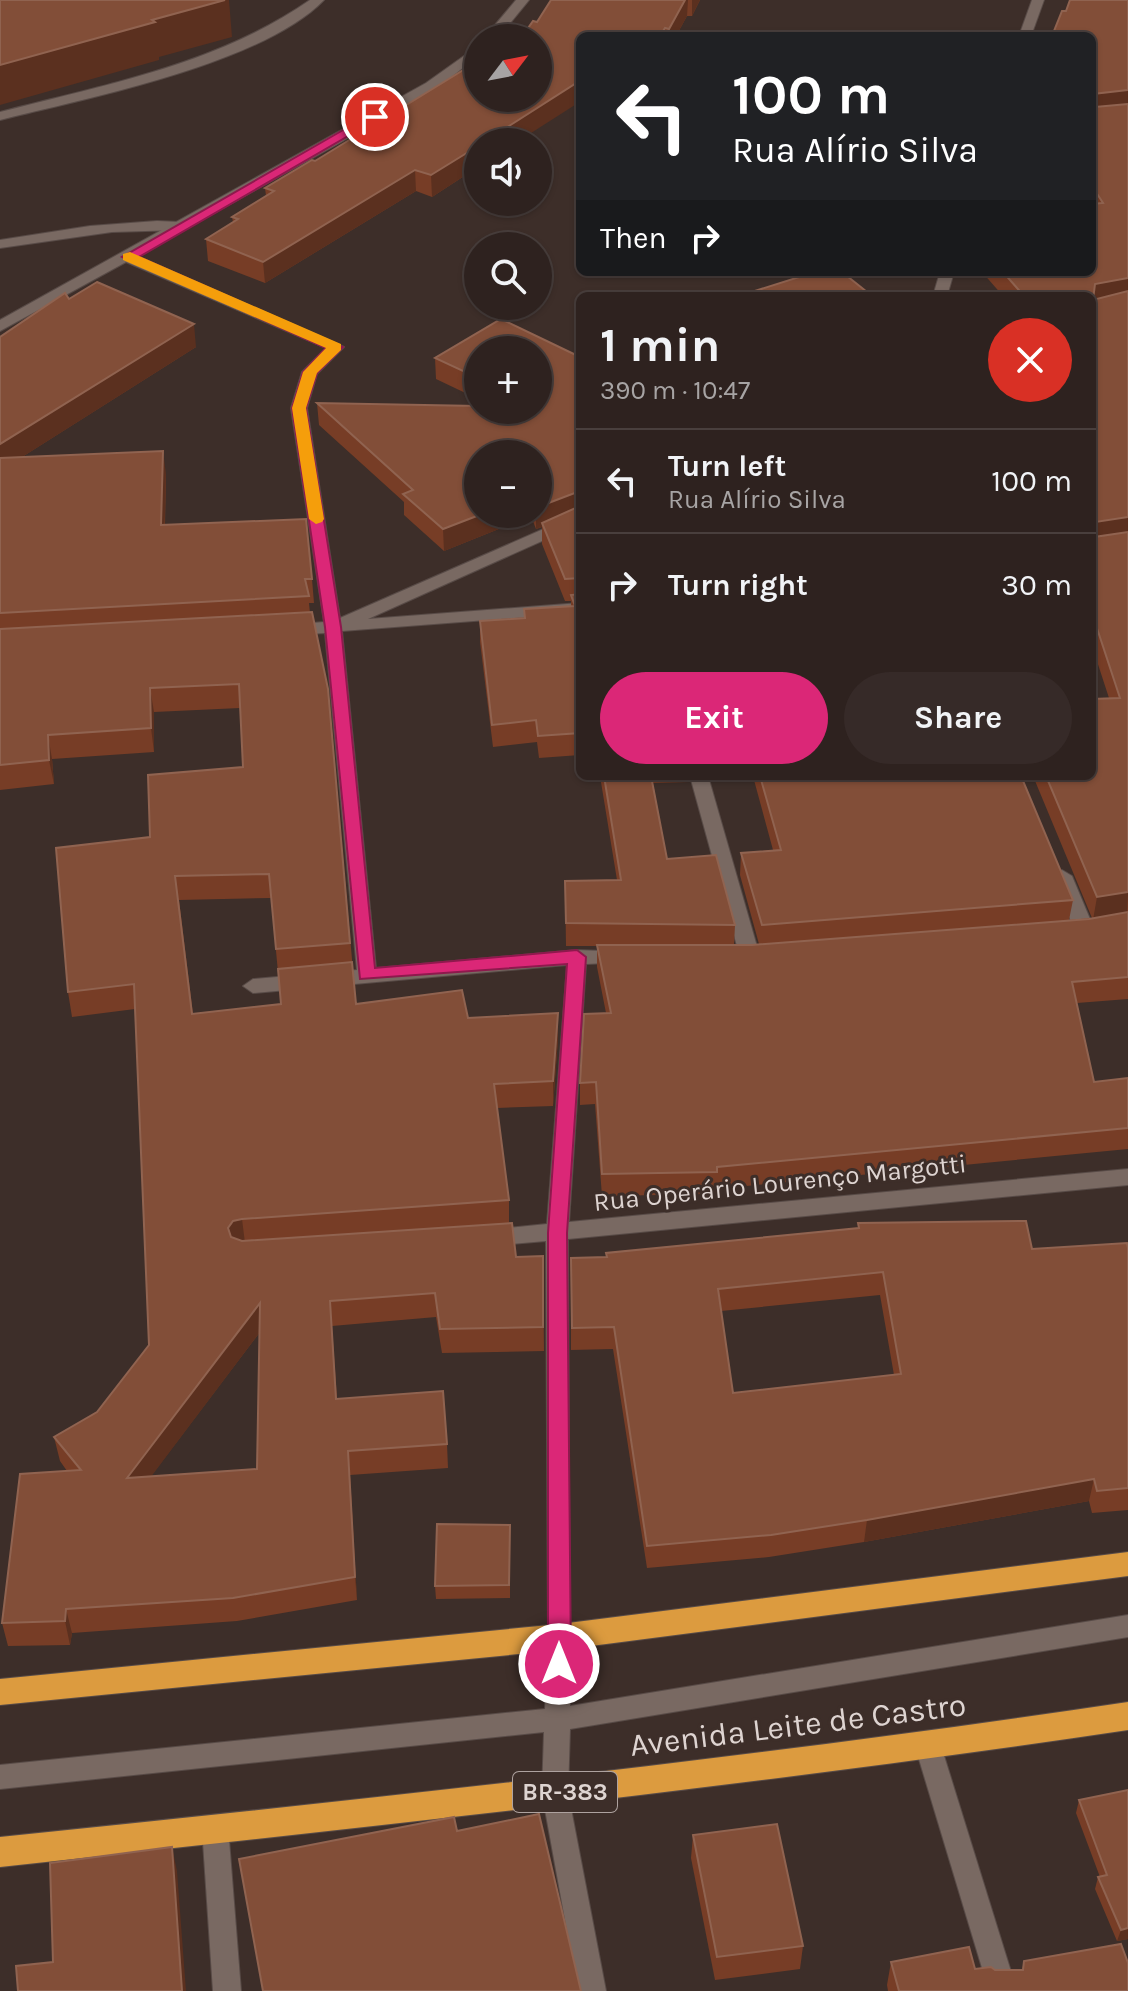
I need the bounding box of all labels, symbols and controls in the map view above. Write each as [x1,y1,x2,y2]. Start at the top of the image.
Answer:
north arrow [464,24,552,112]
map controls [464,24,552,528]
text: 100 m [732,62,890,127]
icon: left [600,64,704,168]
pin [341,83,409,151]
icon: arrive [353,95,397,139]
button: sound [464,128,552,216]
text: Rua Alírio Silva [732,129,978,171]
icon: right [683,216,727,260]
text: Then [600,220,667,256]
button: search [464,232,552,320]
text: 1 min [600,317,720,373]
button: close [988,318,1072,402]
button: + [464,336,552,424]
text: 390 m · 10:47 [600,375,750,406]
button: − [464,440,552,528]
text: Turn left [668,448,786,484]
icon: left [600,459,644,503]
text: 100 m [991,463,1072,499]
text: Rua Alírio Silva [668,484,846,515]
icon: right [600,563,644,607]
text: Turn right [668,567,808,603]
text: 30 m [1001,567,1072,603]
button: Exit [600,672,828,764]
button: Share [844,672,1072,764]
street label: Rua Operário Lourenço Margotti [592,1148,968,1218]
position arrow [517,1622,601,1706]
street label: Avenida Leite de Castro [628,1686,968,1764]
road number: BR-383 [513,1772,617,1812]

